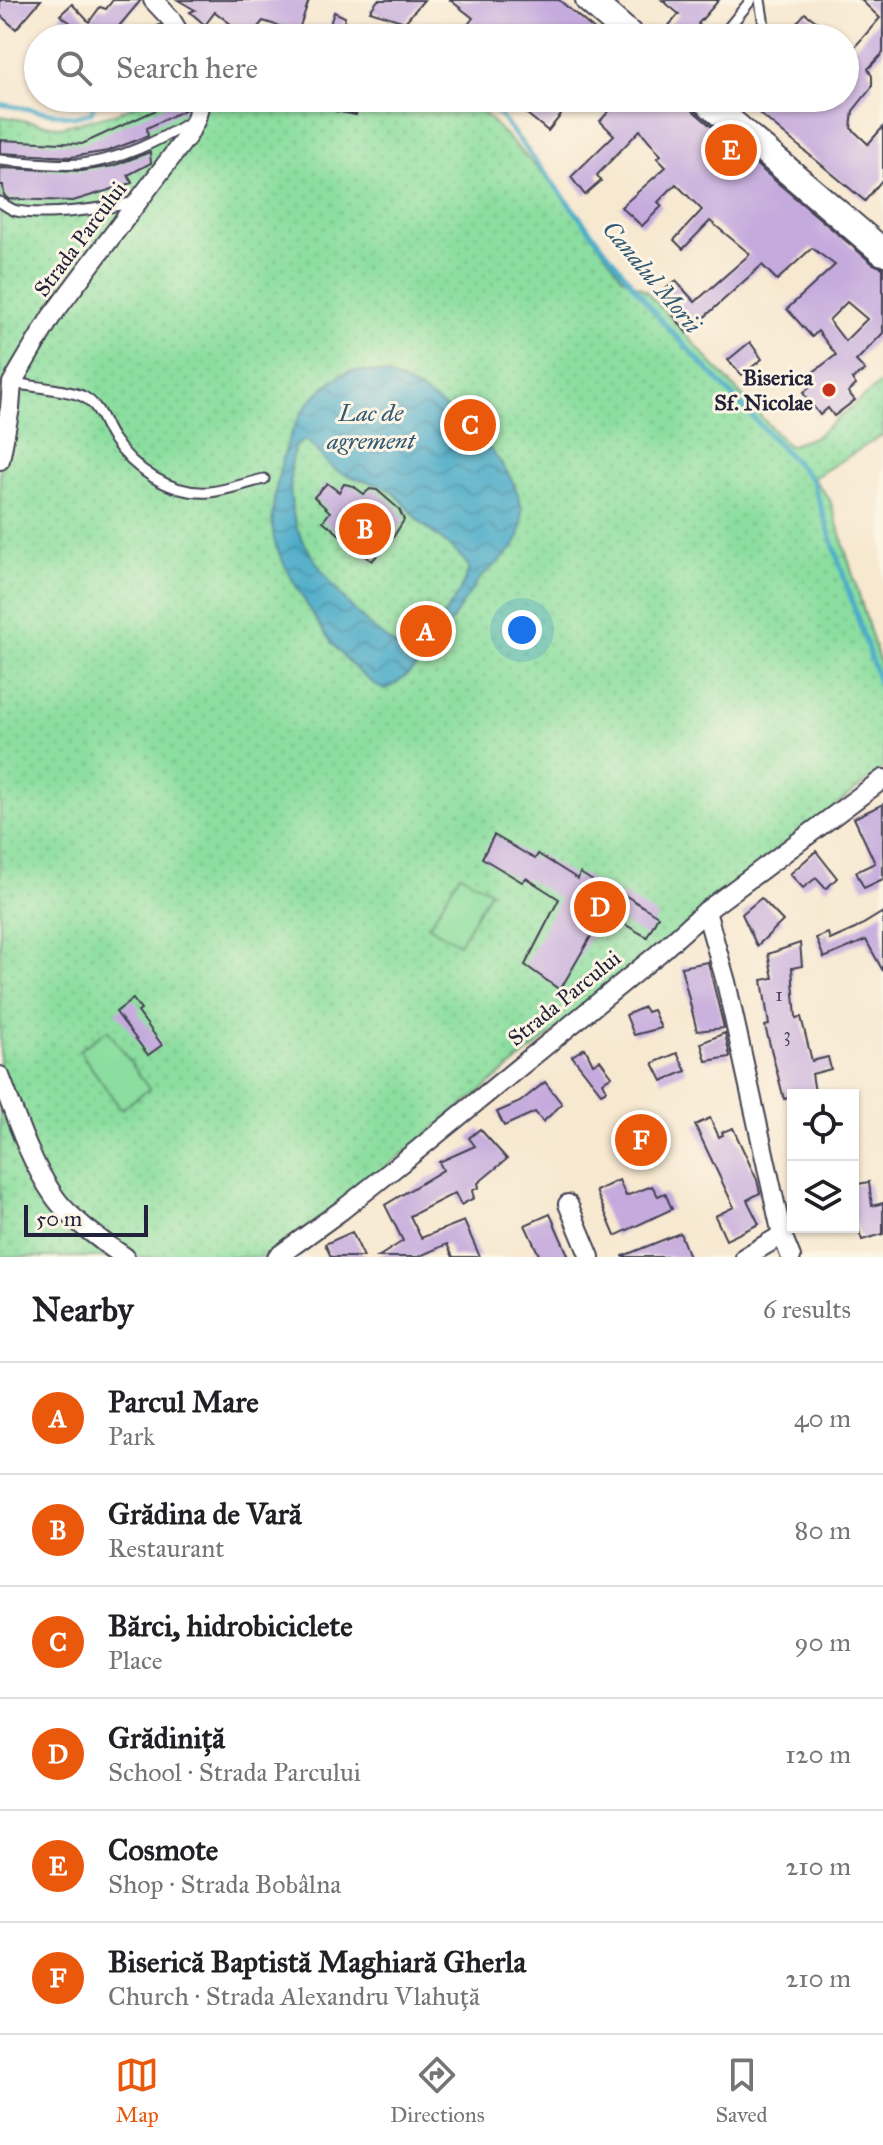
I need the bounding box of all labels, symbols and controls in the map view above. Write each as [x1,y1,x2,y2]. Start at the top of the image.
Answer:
search box [24,24,859,112]
icon: search [52,46,96,90]
text: Search here [116,50,258,86]
pin: E [705,120,757,180]
street label: Strada Parcului [28,176,132,302]
water label: Canalul Morii [596,214,708,340]
place label: Biserica Sf. Nicolae [714,364,814,416]
marker: Biserica Sf. Nicolae [820,381,838,399]
pin: C [444,395,496,455]
water label: Lac de agrement [326,398,416,456]
pin: B [339,499,391,559]
pin: A [400,601,452,661]
your location [502,610,542,650]
pin: D [574,877,626,937]
street label: Strada Parcului [502,944,626,1052]
house number: 1 [775,984,783,1006]
house number: 3 [783,1024,791,1046]
map controls [787,1089,859,1233]
button: locate [787,1089,859,1161]
pin: F [615,1110,667,1170]
button: layers [787,1161,859,1233]
scale bar [24,1201,148,1237]
text: 50 m [36,1205,82,1232]
text: Nearby [32,1289,134,1330]
text: 6 results [763,1293,851,1325]
text: Parcul Mare [108,1384,259,1420]
text: A [49,1402,67,1434]
text: 40 m [794,1402,851,1434]
text: Park [108,1420,155,1452]
text: Grădina de Vară [108,1496,302,1532]
text: B [49,1514,67,1546]
text: 80 m [795,1514,851,1546]
text: Restaurant [108,1532,224,1564]
text: Bărci, hidrobiciclete [108,1608,353,1644]
text: C [49,1626,67,1658]
text: 90 m [794,1626,851,1658]
text: Place [108,1644,163,1676]
text: Grădiniță [108,1720,225,1756]
text: D [48,1738,68,1770]
text: 120 m [785,1738,851,1770]
text: School · Strada Parcului [108,1756,361,1788]
text: Cosmote [108,1832,218,1868]
text: E [49,1850,67,1882]
text: 210 m [785,1850,851,1882]
text: Shop · Strada Bobâlna [108,1868,341,1900]
text: Biserică Baptistă Maghiară Gherla [108,1944,526,1980]
text: F [50,1962,67,1994]
text: 210 m [785,1962,851,1994]
text: Church · Strada Alexandru Vlahuță [108,1980,480,2012]
tab: Map [115,2053,159,2128]
tab: Directions [390,2053,485,2128]
tab: Saved [715,2053,768,2128]

